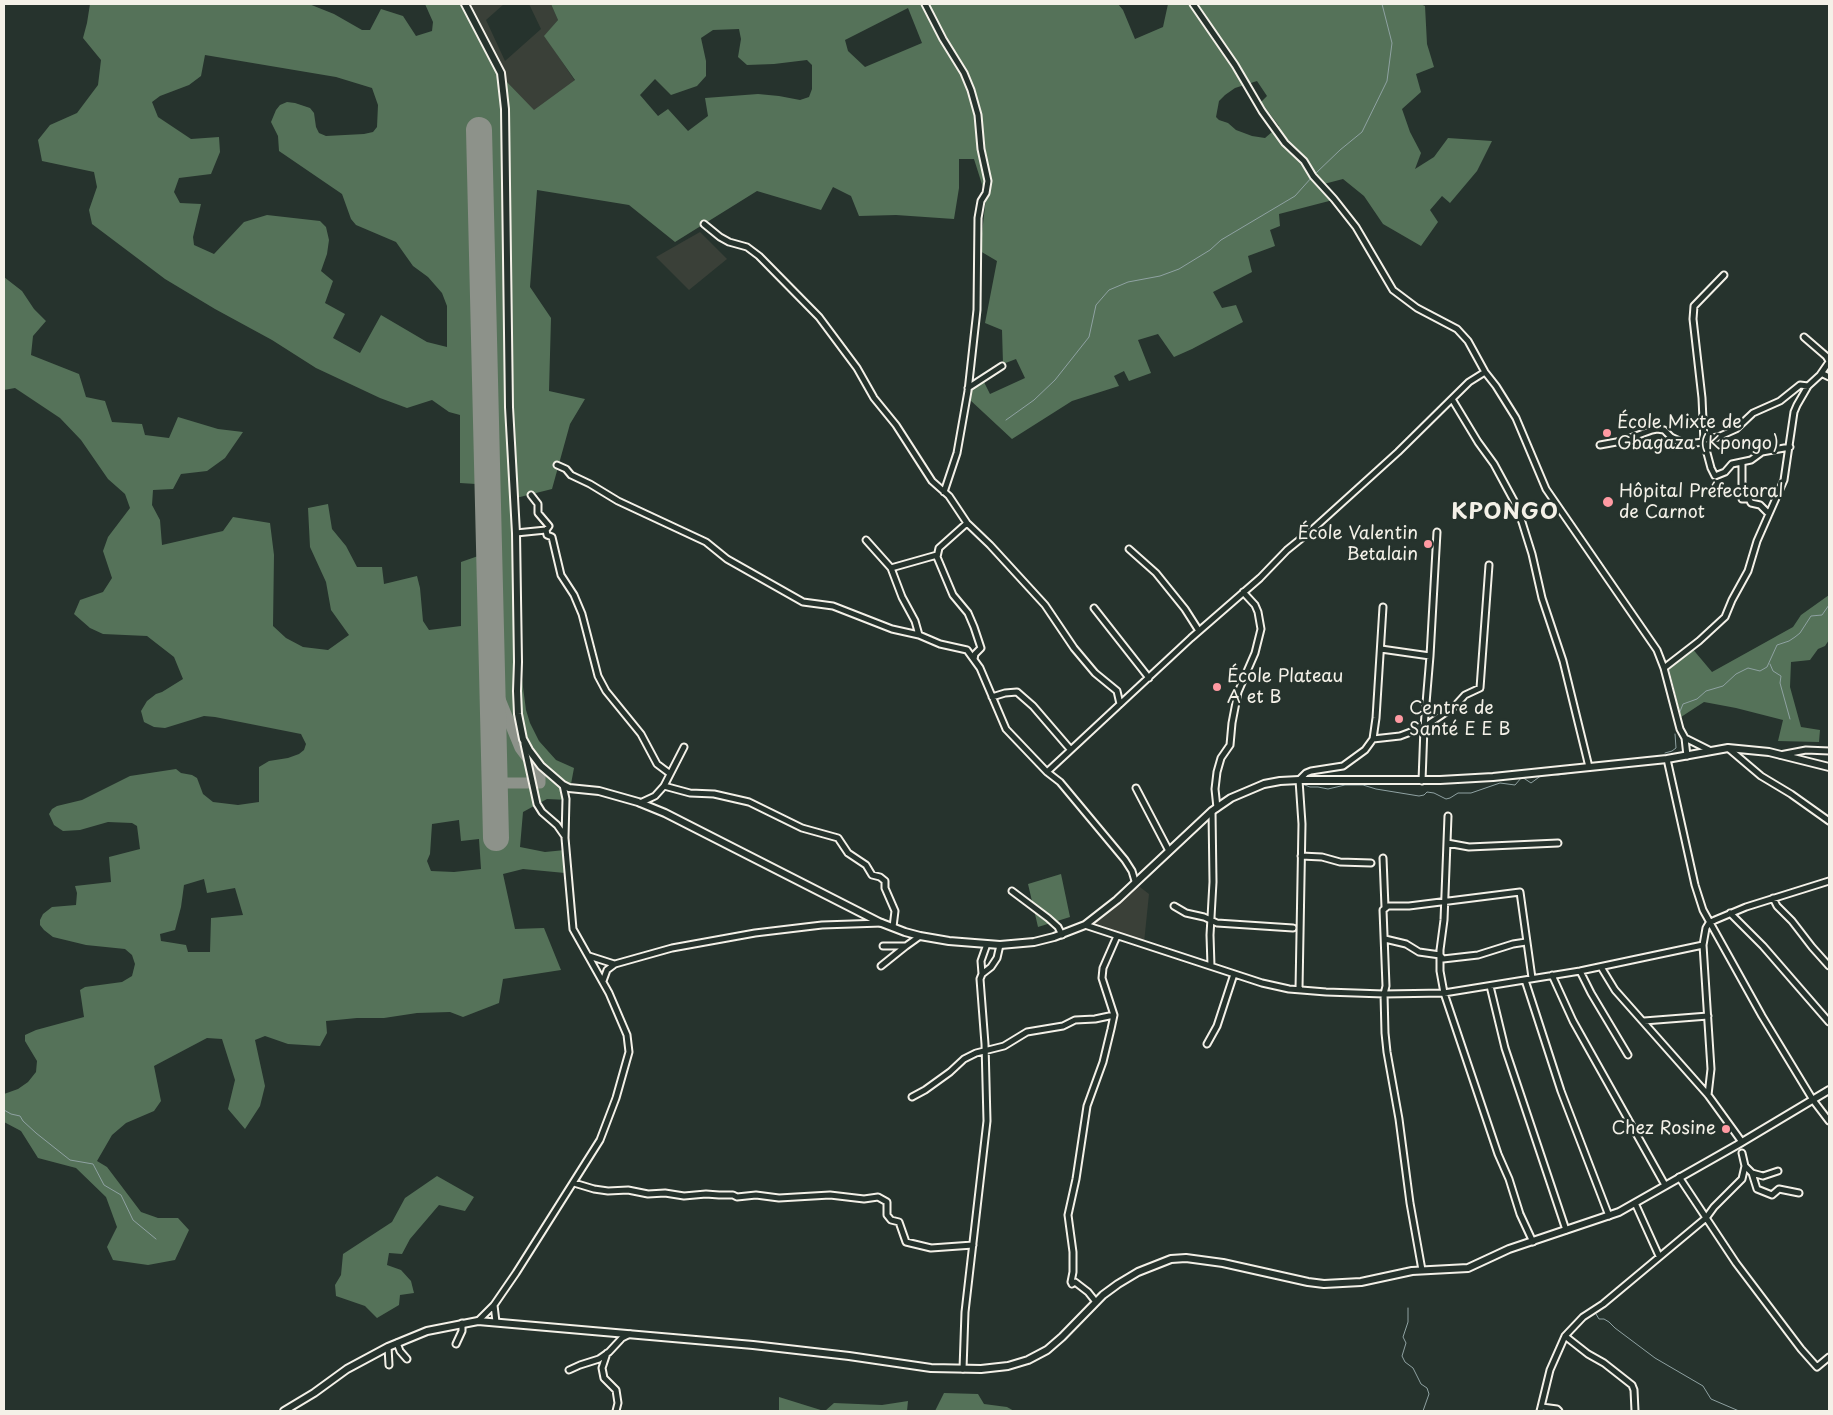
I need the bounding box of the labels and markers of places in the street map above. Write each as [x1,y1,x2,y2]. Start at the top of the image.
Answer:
place label: École Mixte de Gbagaza (Kpongo) [1617,412,1779,454]
marker: École Mixte de Gbagaza (Kpongo) [1601,427,1613,439]
place label: Hôpital Préfectoral de Carnot [1619,481,1783,524]
marker: Hôpital Préfectoral de Carnot [1601,495,1615,509]
place label: École Valentin Betalain [1298,523,1418,566]
marker: École Valentin Betalain [1422,538,1434,550]
place label: École Plateau A et B [1227,666,1343,709]
marker: École Plateau A et B [1211,681,1223,693]
place label: Centre de Santé E E B [1409,698,1510,741]
marker: Centre de Santé E E B [1393,713,1405,725]
place label: Chez Rosine [1611,1118,1716,1140]
marker: Chez Rosine [1720,1123,1732,1135]

